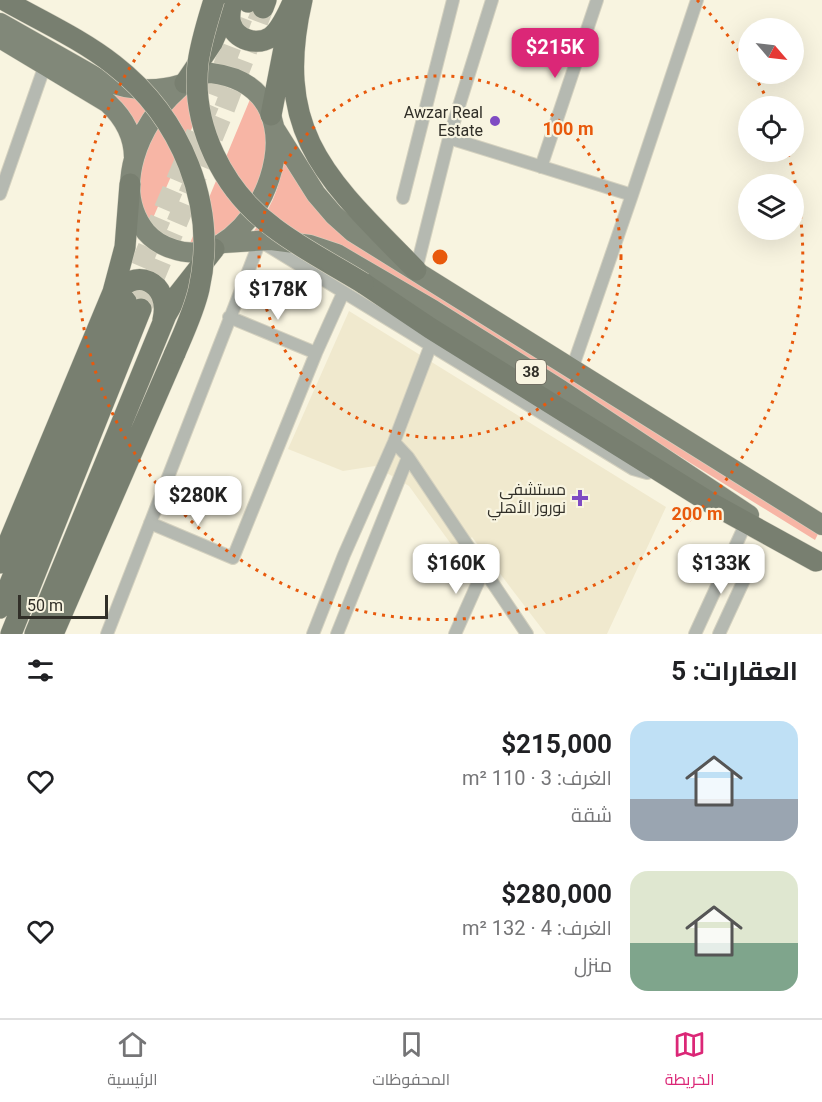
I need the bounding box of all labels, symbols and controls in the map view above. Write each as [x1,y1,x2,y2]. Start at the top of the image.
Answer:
north arrow [738,18,804,84]
map controls [738,18,804,240]
pin: $215K [513,28,597,79]
text: $215K [526,35,584,59]
button: locate [738,96,804,162]
place label: Awzar Real Estate [404,103,483,140]
marker: Awzar Real Estate [488,114,502,128]
text: 100 m [542,118,594,139]
button: layers [738,174,804,240]
centre of rings [430,247,450,267]
pin: $178K [236,270,320,321]
text: $178K [249,277,307,301]
road number: 38 [516,360,546,384]
pin: $280K [156,476,240,527]
place label: مستشفى نوروز الأهلي [487,480,566,521]
text: $280K [169,483,227,507]
marker: مستشفى نوروز الأهلي [571,489,589,507]
text: 200 m [671,503,723,524]
pin: $160K [414,544,498,595]
pin: $133K [679,544,763,595]
text: $160K [427,551,485,575]
text: $133K [692,551,750,575]
scale bar [18,592,108,620]
text: 50 m [27,596,63,615]
icon: filters [24,654,57,687]
text: العقارات: 5 [671,656,798,686]
text: $215,000 [501,729,612,759]
icon: home [678,745,750,817]
icon: heart [24,765,57,798]
text: الغرف: 3 · 110 m² [462,766,612,790]
text: شقة [571,803,612,827]
text: $280,000 [501,879,612,909]
icon: home [678,895,750,967]
icon: heart [24,915,57,948]
text: الغرف: 4 · 132 m² [462,916,612,940]
text: منزل [574,953,612,977]
tab: الرئيسية [107,1028,158,1094]
tab: المحفوظات [372,1028,450,1094]
tab: الخريطة [665,1028,715,1094]

